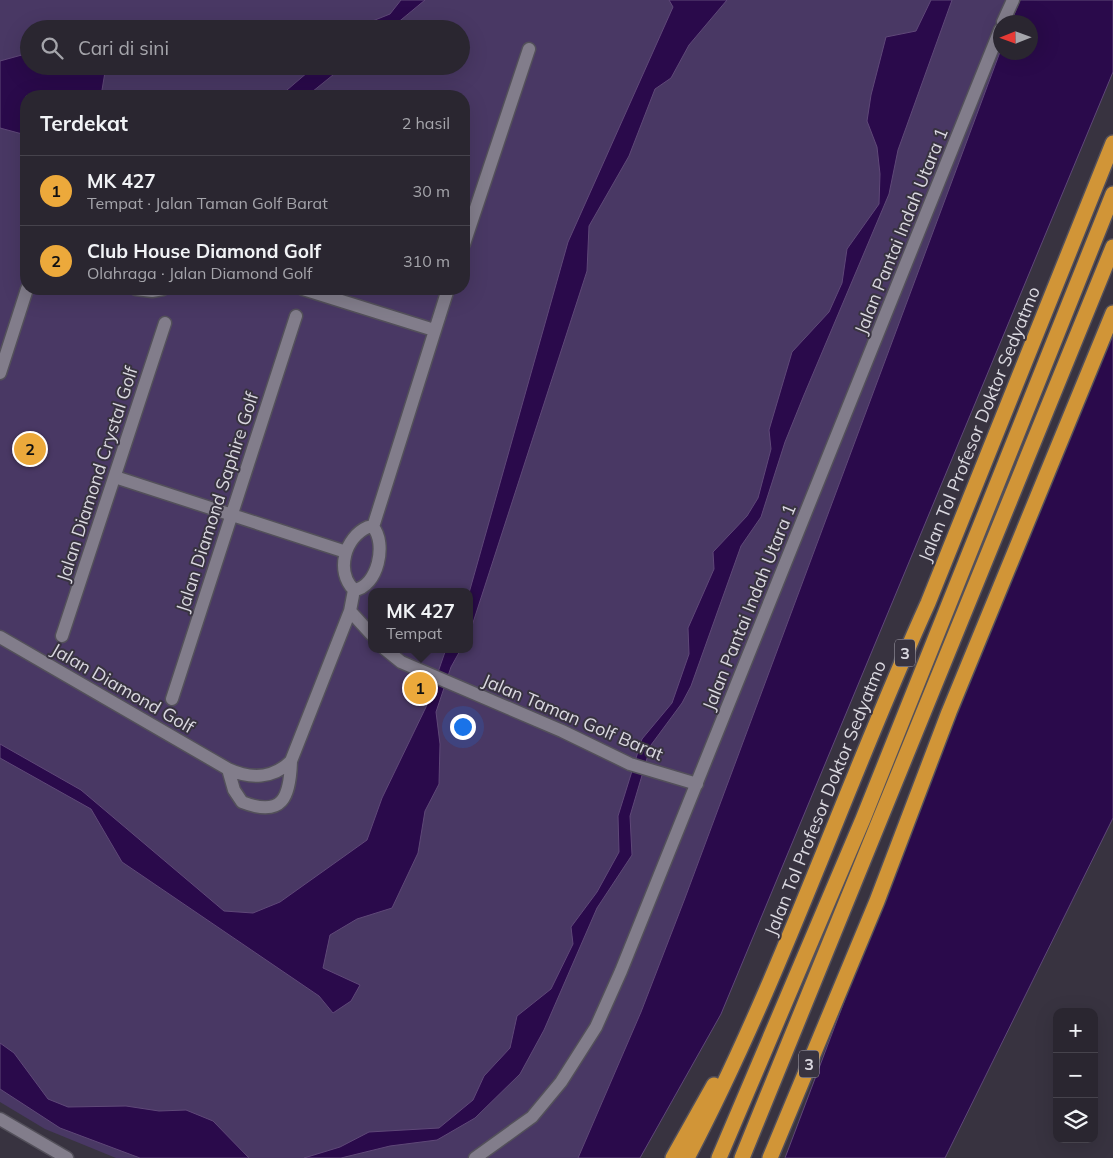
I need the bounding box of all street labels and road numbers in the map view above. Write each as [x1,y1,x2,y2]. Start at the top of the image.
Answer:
street label: Jalan Pantai Indah Utara 1 [849,124,953,338]
street label: Jalan Tol Profesor Doktor Sedyatmo [913,283,1045,565]
street label: Jalan Diamond Crystal Golf [51,362,143,585]
street label: Jalan Diamond Saphire Golf [171,388,264,615]
street label: Jalan Pantai Indah Utara 1 [697,500,801,714]
street label: Jalan Diamond Golf [47,638,199,739]
road number: 3 [895,640,915,666]
street label: Jalan Tol Profesor Doktor Sedyatmo [759,657,891,939]
street label: Jalan Taman Golf Barat [479,668,667,766]
road number: 3 [799,1050,819,1078]

